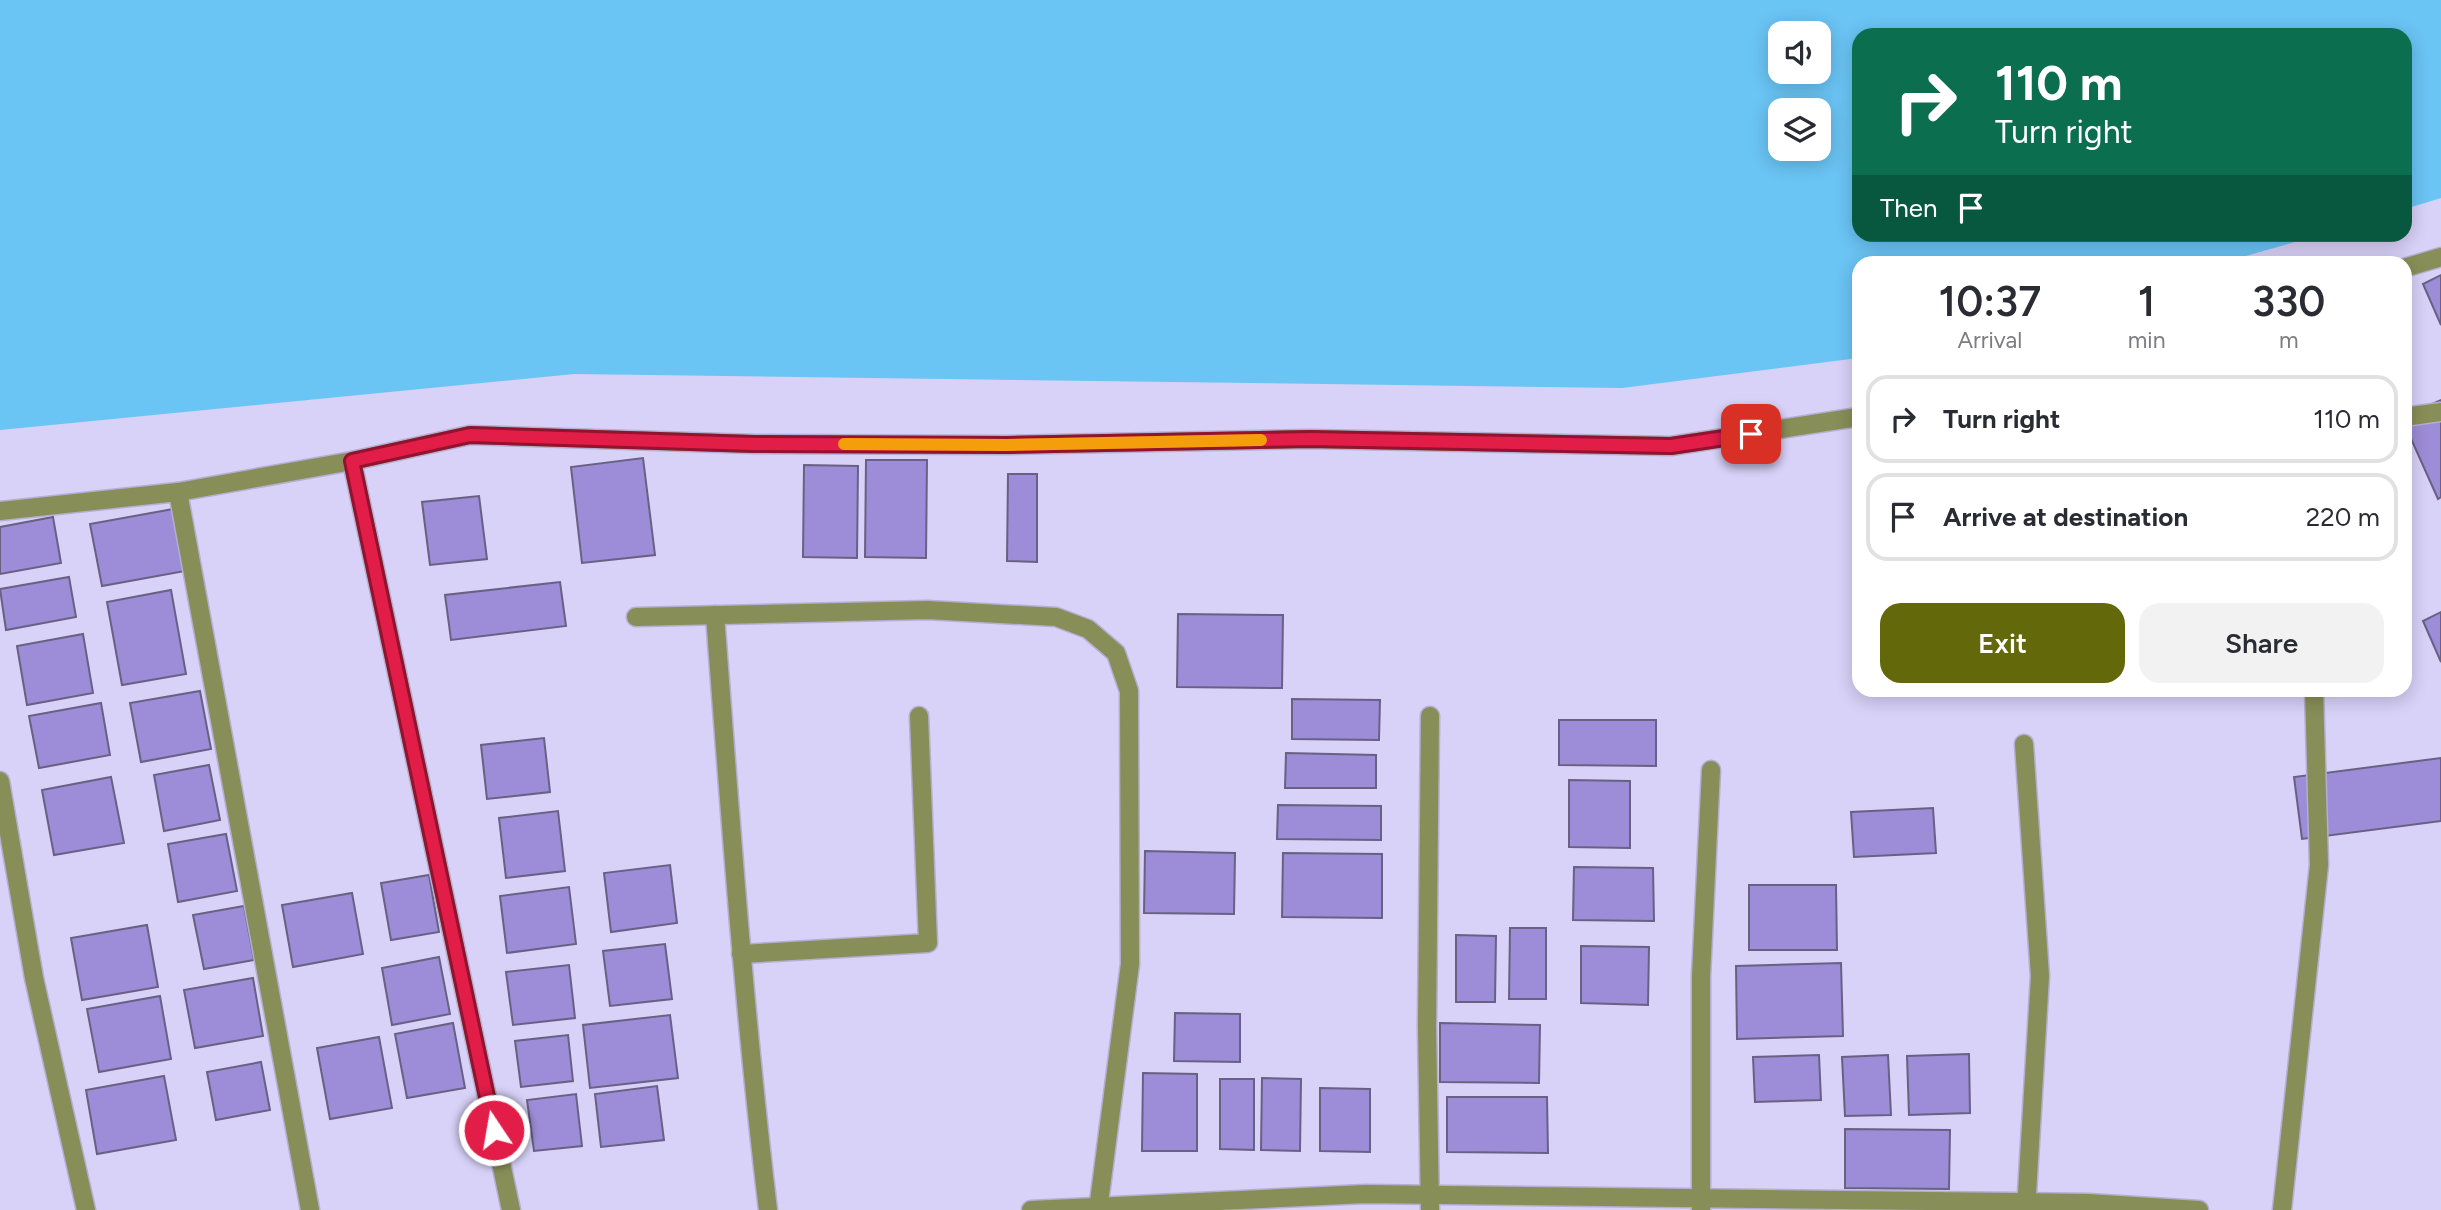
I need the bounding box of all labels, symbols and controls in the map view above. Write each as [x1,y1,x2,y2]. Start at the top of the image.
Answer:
map controls [1768,21,1831,161]
button: sound [1768,21,1831,84]
text: 110 m [1995,53,2123,112]
icon: right [1880,56,1971,147]
button: layers [1768,98,1831,161]
text: Turn right [1995,113,2133,151]
icon: arrive [1952,189,1990,227]
text: Then [1880,192,1938,224]
text: 10:37 [1939,276,2041,327]
text: 1 [2138,276,2155,327]
text: 330 [2252,276,2325,327]
text: Arrival [1957,326,2022,354]
text: min [2128,326,2166,354]
text: m [2279,326,2299,354]
icon: right [1884,400,1922,438]
text: Turn right [1943,403,2060,435]
text: 110 m [2313,403,2380,435]
pin [1721,404,1781,464]
icon: arrive [1732,415,1770,453]
icon: arrive [1884,498,1922,536]
text: Arrive at destination [1943,501,2188,533]
text: 220 m [2306,501,2380,533]
button: Exit [1880,603,2125,683]
button: Share [2139,603,2384,683]
position arrow [457,1093,531,1167]

